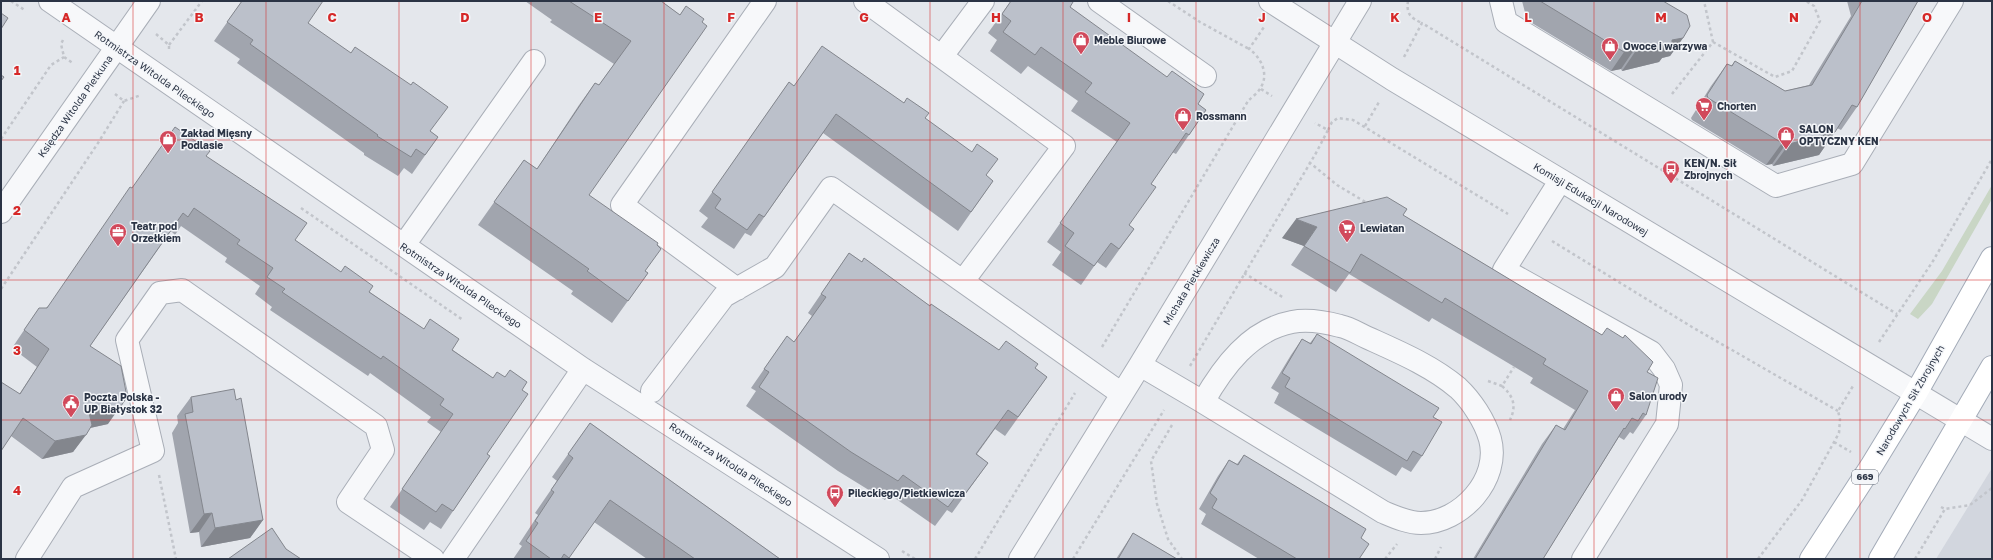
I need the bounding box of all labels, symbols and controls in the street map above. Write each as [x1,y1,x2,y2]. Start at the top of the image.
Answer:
text: A [61,9,71,25]
text: B [194,9,204,25]
text: C [327,9,337,25]
text: D [460,9,470,25]
text: E [594,9,602,25]
text: F [727,9,735,25]
text: G [859,9,869,25]
text: H [991,9,1001,25]
text: I [1127,9,1131,25]
text: J [1258,9,1266,25]
text: K [1390,9,1400,25]
text: L [1524,9,1532,25]
text: M [1655,9,1667,25]
text: N [1789,9,1799,25]
text: O [1922,9,1932,25]
street label: Rotmistrza Witolda Pileckiego [92,28,218,120]
shop icon: Meble Biurowe [1071,30,1091,55]
place label: Meble Biurowe [1094,34,1166,46]
shop icon: Owoce i warzywa [1600,36,1620,61]
place label: Owoce i warzywa [1623,40,1708,52]
street label: Księdza Witolda Pietkuna [35,53,115,159]
text: 1 [14,62,21,78]
supermarket icon: Chorten [1694,96,1714,121]
place label: Chorten [1717,100,1756,112]
shop icon: Rossmann [1173,106,1193,131]
place label: Rossmann [1196,110,1247,122]
place label: SALON OPTYCZNY KEN [1799,123,1879,147]
shop icon: SALON OPTYCZNY KEN [1776,125,1796,150]
place label: Zakład Mięsny Podlasie [181,127,252,151]
shop icon: Zakład Mięsny Podlasie [158,129,178,154]
place label: KEN/N. Sił Zbrojnych [1684,157,1737,181]
bus stop icon: KEN/N. Sił Zbrojnych [1661,159,1681,184]
street label: Komisji Edukacji Narodowej [1531,160,1651,238]
text: 2 [13,202,21,218]
supermarket icon: Lewiatan [1337,218,1357,243]
place label: Teatr pod Orzełkiem [131,220,181,244]
office icon: Teatr pod Orzełkiem [108,222,128,247]
place label: Lewiatan [1360,222,1404,234]
street label: Michała Pietkiewicza [1160,235,1222,327]
street label: Rotmistrza Witolda Pileckiego [398,240,524,330]
text: 3 [13,342,21,358]
street label: Narodowych Sił Zbrojnych [1873,343,1947,457]
shop icon: Salon urody [1606,386,1626,411]
place label: Salon urody [1629,390,1687,402]
place label: Poczta Polska - UP Białystok 32 [84,391,162,415]
public building icon: Poczta Polska - UP Białystok 32 [61,393,81,418]
street label: Rotmistrza Witolda Pileckiego [667,420,795,508]
road number: 669 [1852,470,1878,484]
text: 4 [13,482,21,498]
bus stop icon: Pileckiego/Pietkiewicza [825,483,845,508]
place label: Pileckiego/Pietkiewicza [848,487,965,499]

